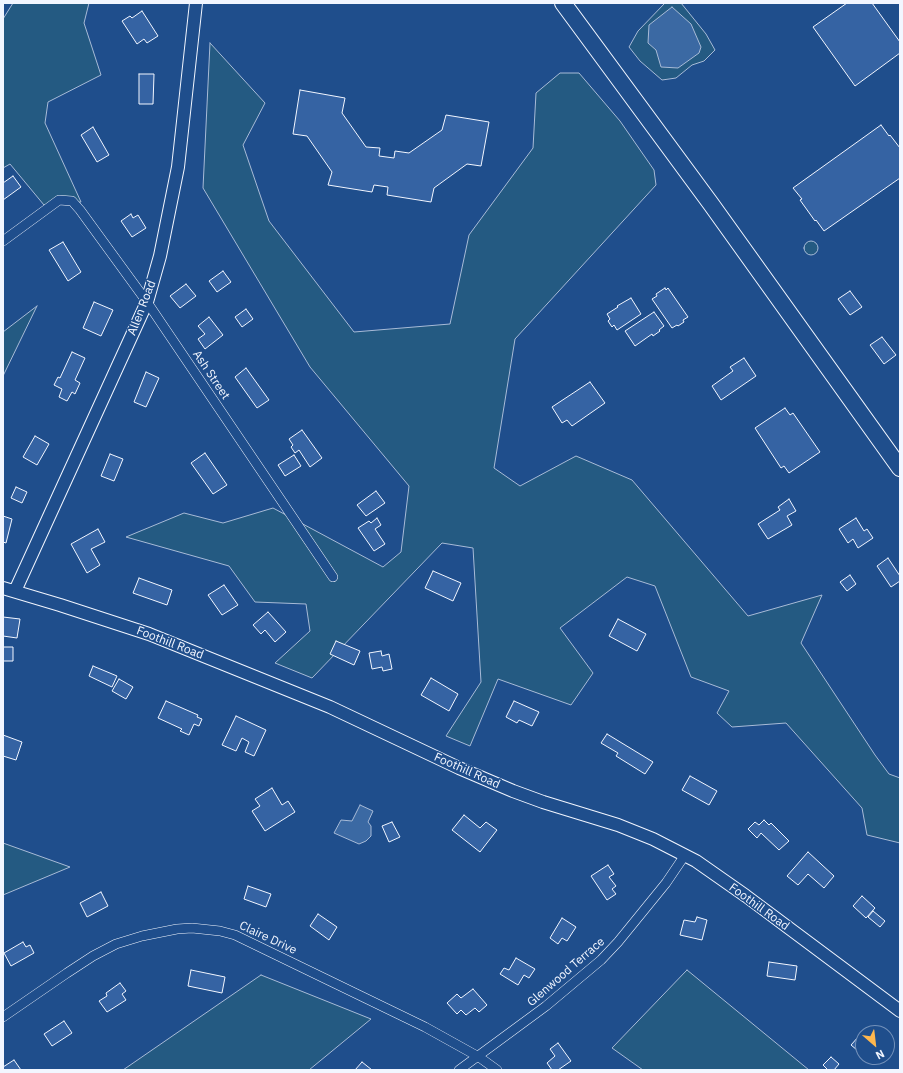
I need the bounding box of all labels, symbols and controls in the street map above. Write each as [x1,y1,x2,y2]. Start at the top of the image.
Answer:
street label: Allen Road [125,278,159,338]
street label: Ash Street [189,348,233,402]
street label: Foothill Road [134,624,206,662]
street label: Foothill Road [432,750,502,792]
street label: Foothill Road [726,880,792,934]
street label: Claire Drive [237,918,299,958]
street label: Glenwood Terrace [524,935,608,1009]
north arrow [855,1025,895,1065]
text: N [873,1047,887,1063]

